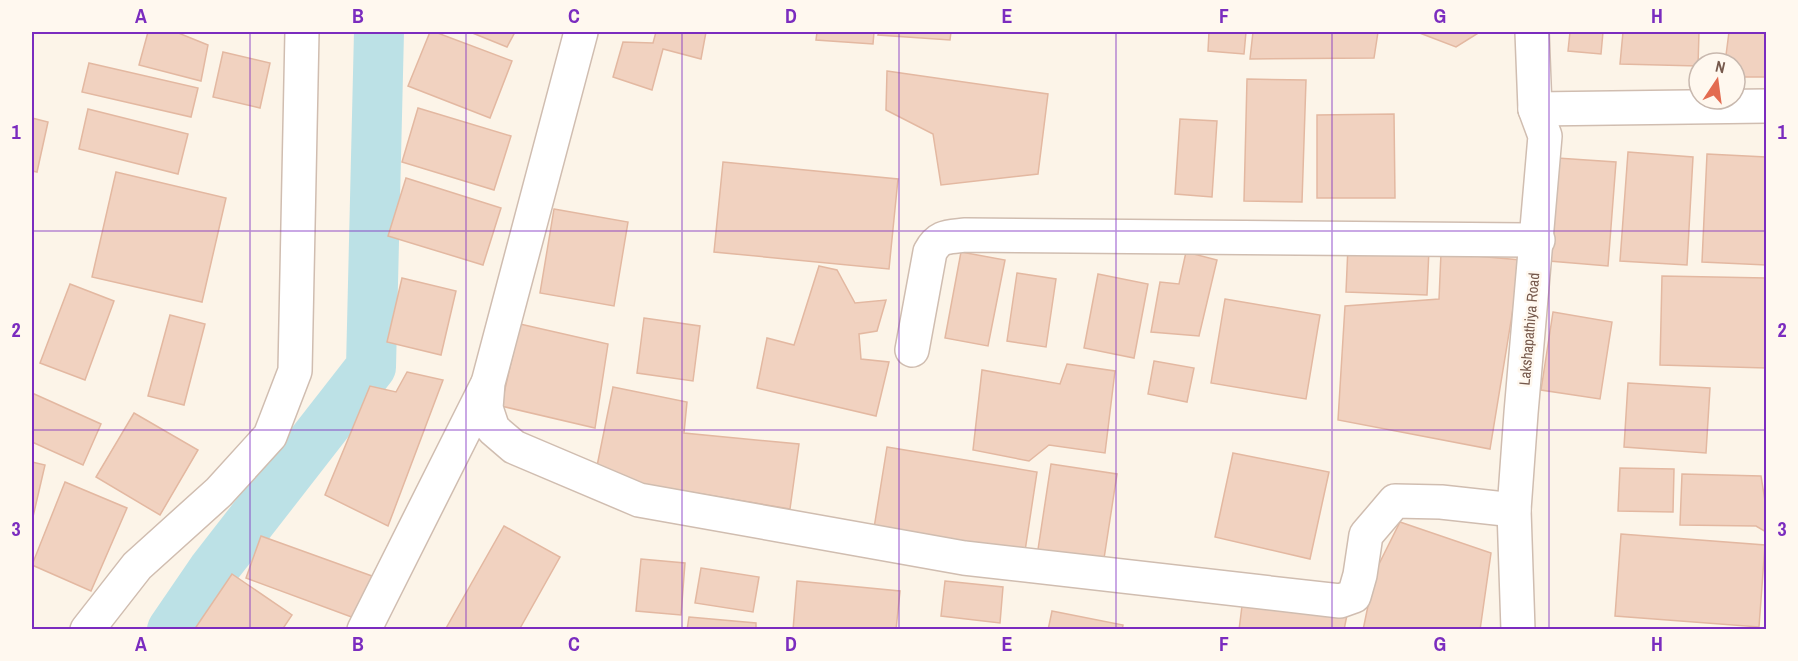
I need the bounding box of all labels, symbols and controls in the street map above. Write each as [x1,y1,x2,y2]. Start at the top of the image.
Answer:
text: A [135,2,147,29]
text: B [352,2,364,29]
text: C [568,2,580,29]
text: D [785,2,797,29]
text: E [1002,2,1013,29]
text: F [1219,2,1229,29]
text: G [1434,2,1446,29]
text: H [1651,2,1663,29]
north arrow [1687,51,1747,111]
text: N [1713,55,1727,78]
text: 1 [11,118,21,145]
text: 1 [1777,118,1787,145]
street label: Lakshapathiya Road [1514,272,1544,386]
text: 2 [11,316,21,343]
text: 2 [1777,316,1787,343]
text: 3 [11,515,21,542]
text: 3 [1777,515,1787,542]
text: A [135,630,147,657]
text: B [352,630,364,657]
text: C [568,630,580,657]
text: D [785,630,797,657]
text: E [1002,630,1013,657]
text: F [1219,630,1229,657]
text: G [1434,630,1446,657]
text: H [1651,630,1663,657]

